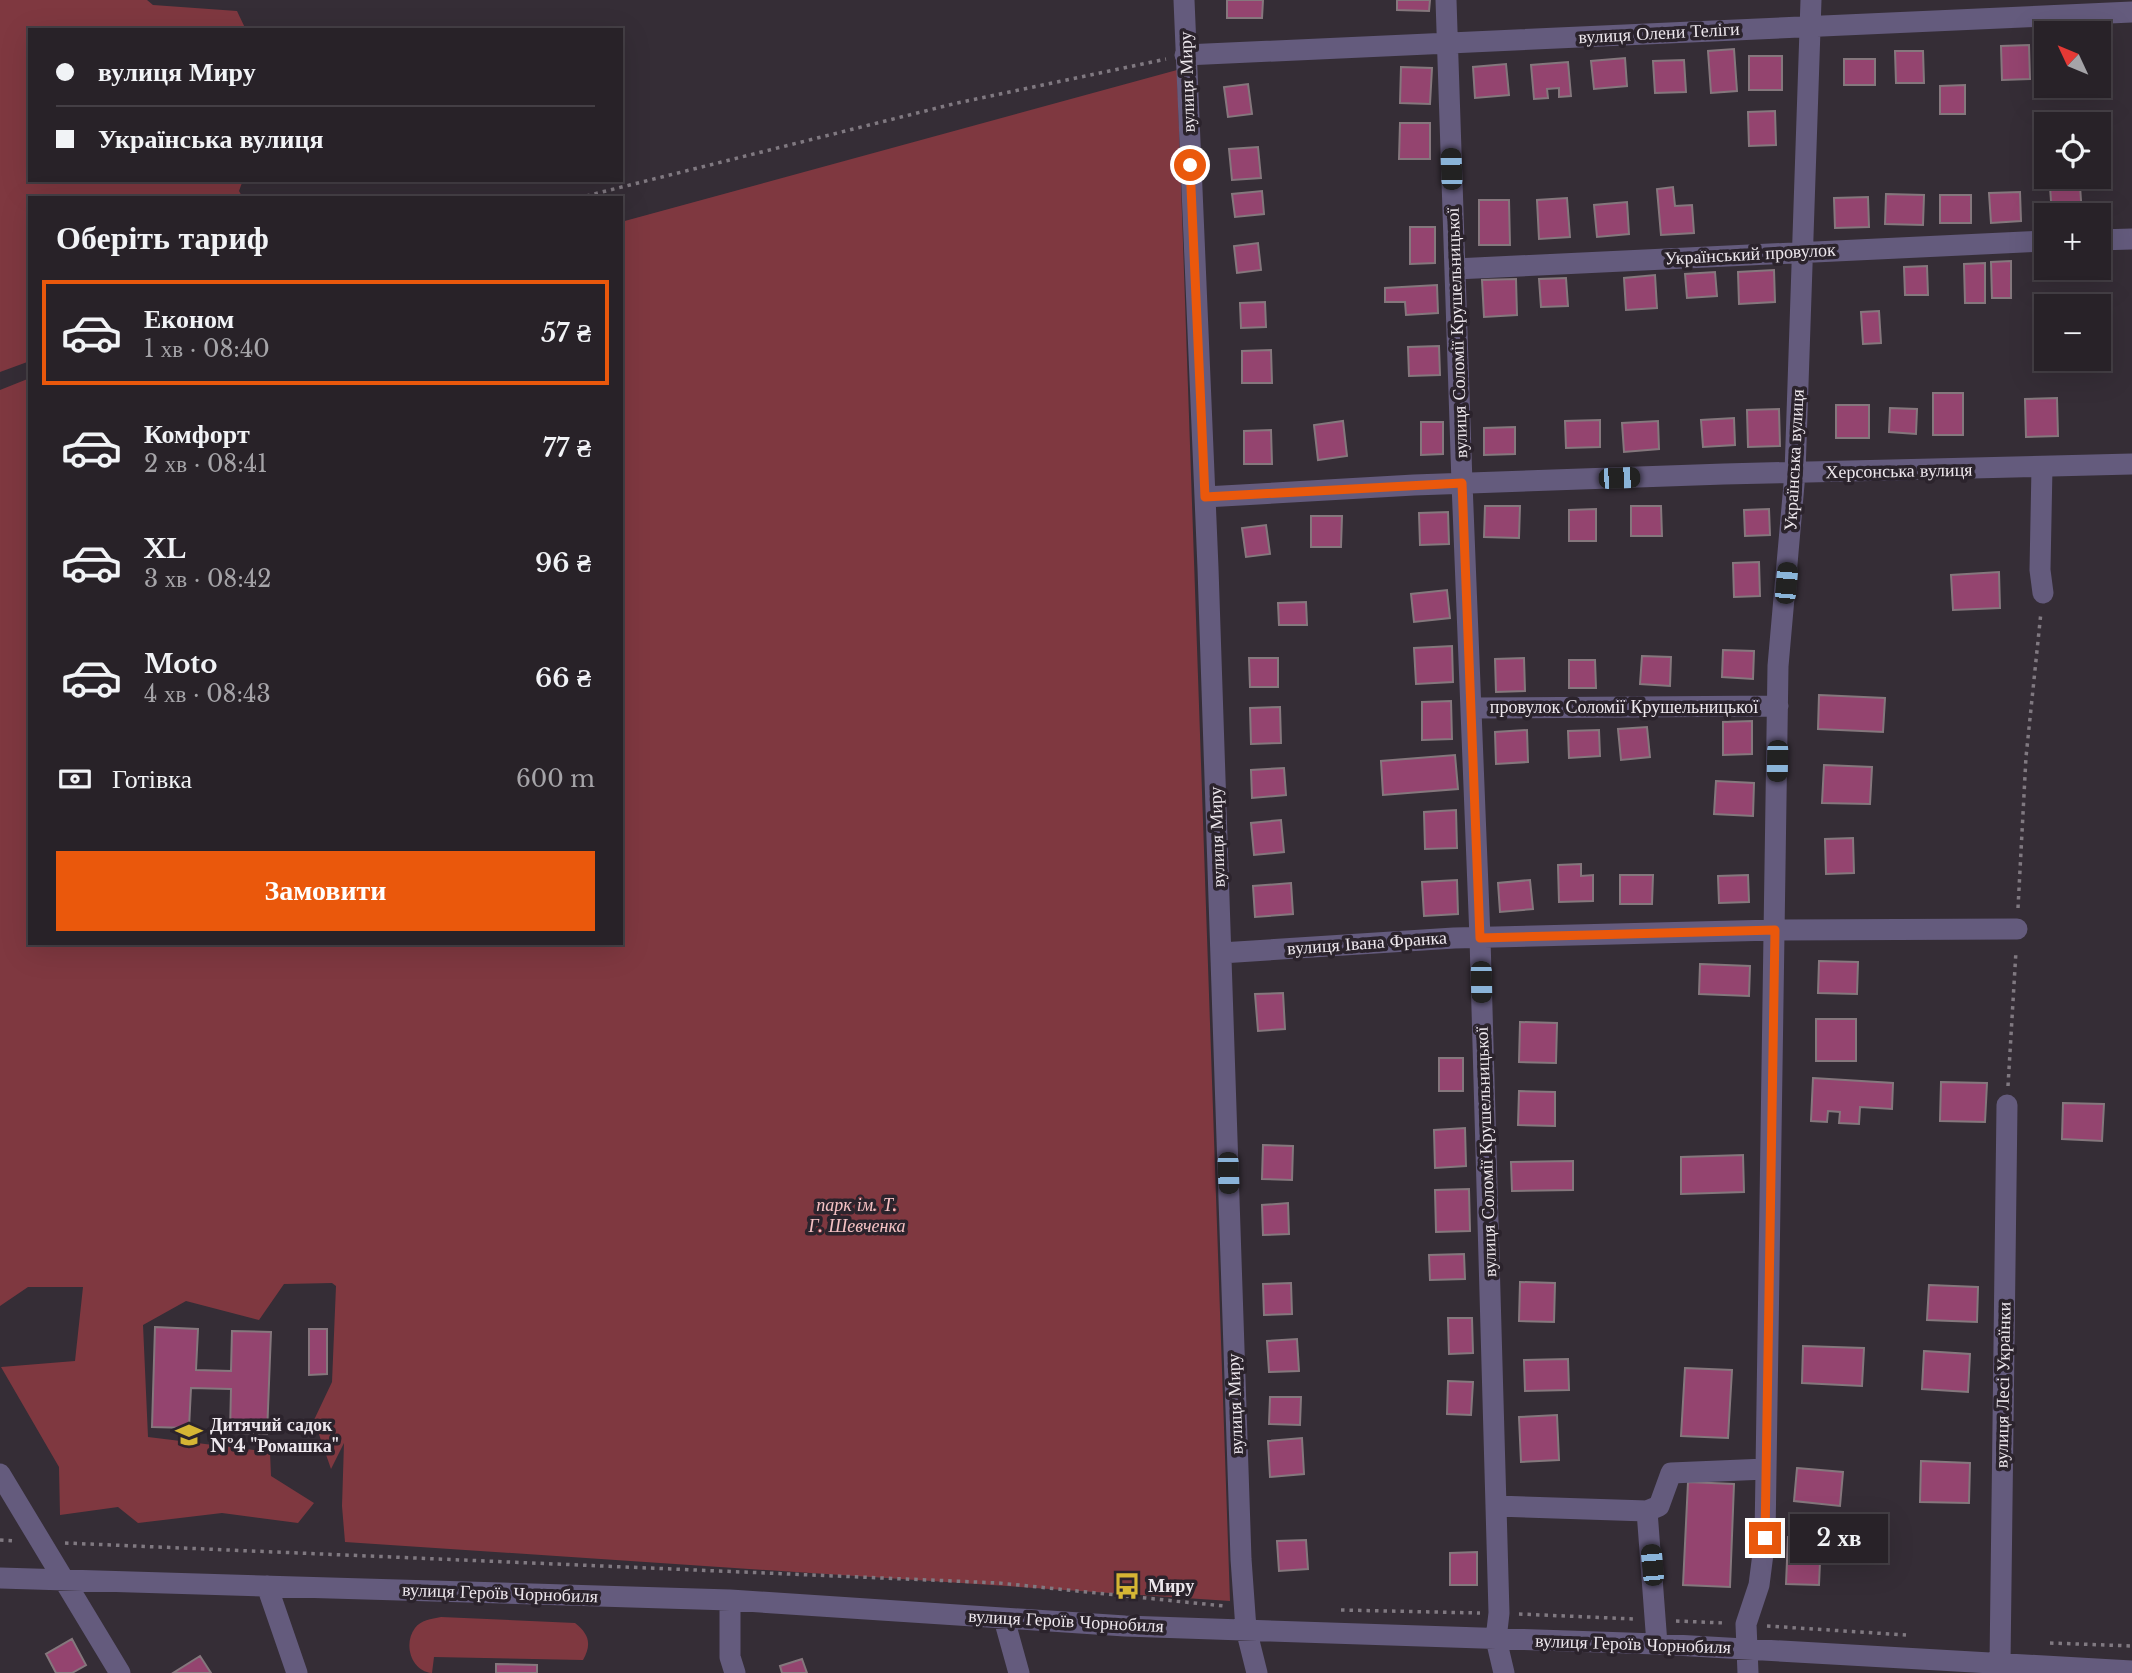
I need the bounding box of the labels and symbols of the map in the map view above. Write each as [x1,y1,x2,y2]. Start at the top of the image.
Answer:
street label: вулиця Олени Теліги [1578,18,1741,48]
north arrow [2034,21,2110,98]
street label: вулиця Миру [1174,31,1200,133]
car [1440,148,1463,190]
route start [1174,149,1206,181]
street label: вулиця Соломії Крушельницької [1442,207,1472,459]
street label: Український провулок [1664,239,1836,269]
street label: Українська вулиця [1779,389,1809,531]
street label: Херсонська вулиця [1825,459,1973,483]
car [1598,467,1641,489]
car [1774,561,1799,605]
street label: провулок Соломії Крушельницької [1490,696,1758,718]
car [1767,740,1788,782]
street label: вулиця Миру [1204,786,1230,888]
street label: вулиця Івана Франка [1286,926,1448,960]
car [1471,961,1492,1003]
street label: вулиця Соломії Крушельницької [1471,1026,1501,1278]
car [1217,1152,1240,1194]
park label: парк ім. Т. Г. Шевченка [808,1194,905,1237]
street label: вулиця Лесі Українки [1991,1301,2015,1468]
street label: вулиця Миру [1222,1353,1248,1455]
place label: Дитячий садок №4 "Ромашка" [210,1414,339,1457]
school or university icon: Дитячий садок №4 "Ромашка" [174,1420,204,1450]
callout: 2 хв [1790,1514,1887,1562]
route end [1749,1522,1781,1554]
car [1640,1543,1665,1587]
bus stop icon: Миру [1112,1571,1142,1601]
place label: Миру [1148,1575,1194,1597]
street label: вулиця Героїв Чорнобиля [402,1579,598,1607]
street label: вулиця Героїв Чорнобиля [968,1605,1164,1637]
street label: вулиця Героїв Чорнобиля [1535,1630,1731,1658]

